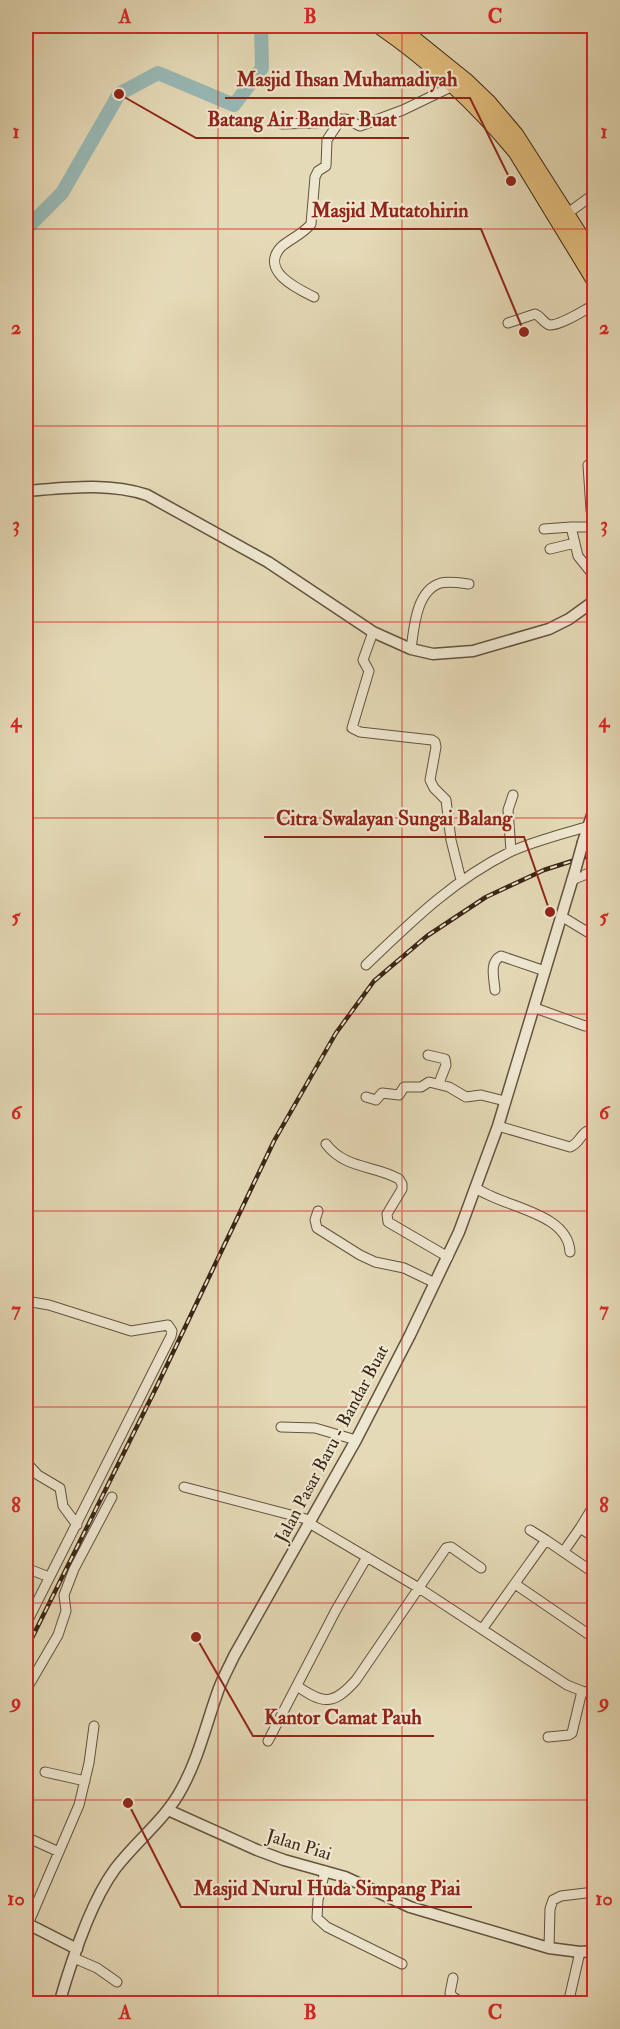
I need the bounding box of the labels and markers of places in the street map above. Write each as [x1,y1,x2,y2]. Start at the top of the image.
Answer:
callout: Masjid Ihsan Muhamadiyah [225,60,470,98]
callout: Batang Air Bandar Buat [196,100,409,138]
callout: Masjid Mutatohirin [300,191,481,229]
callout: Citra Swalayan Sungai Balang [264,799,524,837]
callout: Kantor Camat Pauh [253,1698,434,1736]
callout: Masjid Nurul Huda Simpang Piai [181,1869,472,1907]

